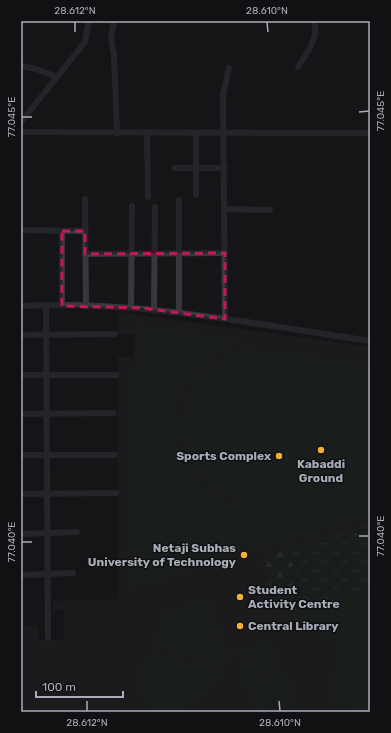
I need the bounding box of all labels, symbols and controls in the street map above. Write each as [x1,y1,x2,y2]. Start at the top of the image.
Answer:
text: 28.612°N [54,5,96,17]
text: 28.610°N [246,5,288,17]
text: 77.045°E [375,91,387,131]
text: 77.045°E [6,97,18,137]
marker: Kabaddi Ground [316,445,326,455]
place label: Sports Complex [176,449,271,463]
marker: Sports Complex [274,451,284,461]
place label: Kabaddi Ground [297,457,345,485]
text: 77.040°E [375,516,387,556]
text: 77.040°E [6,522,18,562]
place label: Netaji Subhas University of Technology [88,541,236,569]
marker: Netaji Subhas University of Technology [239,550,249,560]
place label: Student Activity Centre [248,583,340,611]
marker: Student Activity Centre [235,592,245,602]
place label: Central Library [248,619,338,633]
marker: Central Library [235,621,245,631]
scale bar [36,673,123,699]
text: 100 m [42,680,76,694]
text: 28.612°N [66,717,108,729]
text: 28.610°N [259,717,301,729]

